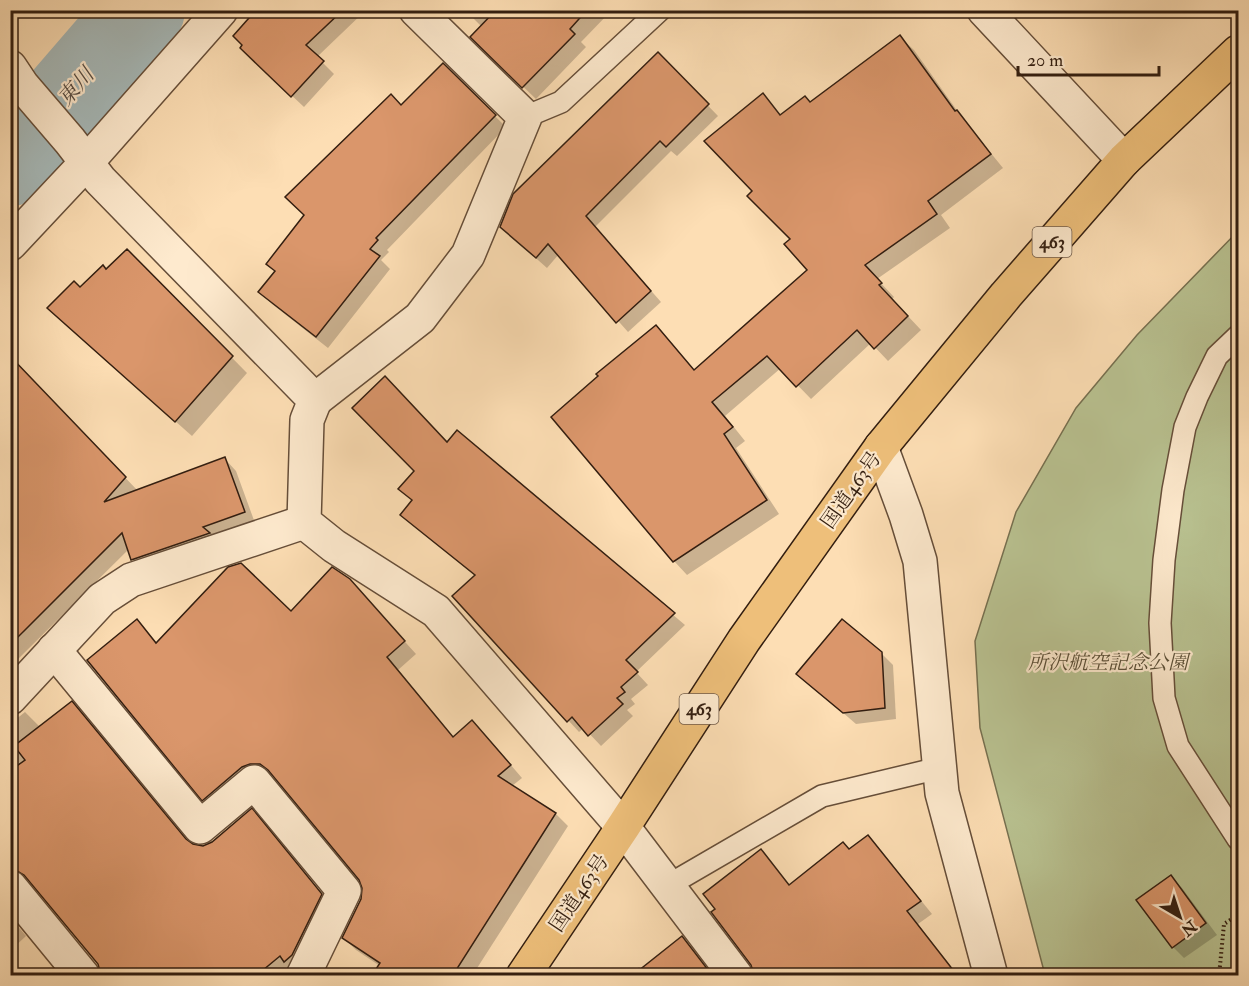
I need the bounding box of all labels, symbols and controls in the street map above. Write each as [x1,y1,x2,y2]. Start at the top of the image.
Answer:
scale bar [1018,39,1159,77]
text: 20 m [1027,49,1063,72]
water label: 東川 [52,61,101,112]
road number: 463 [1032,227,1072,257]
street label: 国道463号 [815,447,887,533]
park label: 所沢航空記念公園 [1028,650,1191,675]
road number: 463 [680,694,718,724]
street label: 国道463号 [544,849,614,937]
north arrow [1150,887,1210,947]
text: N [1176,915,1201,941]

